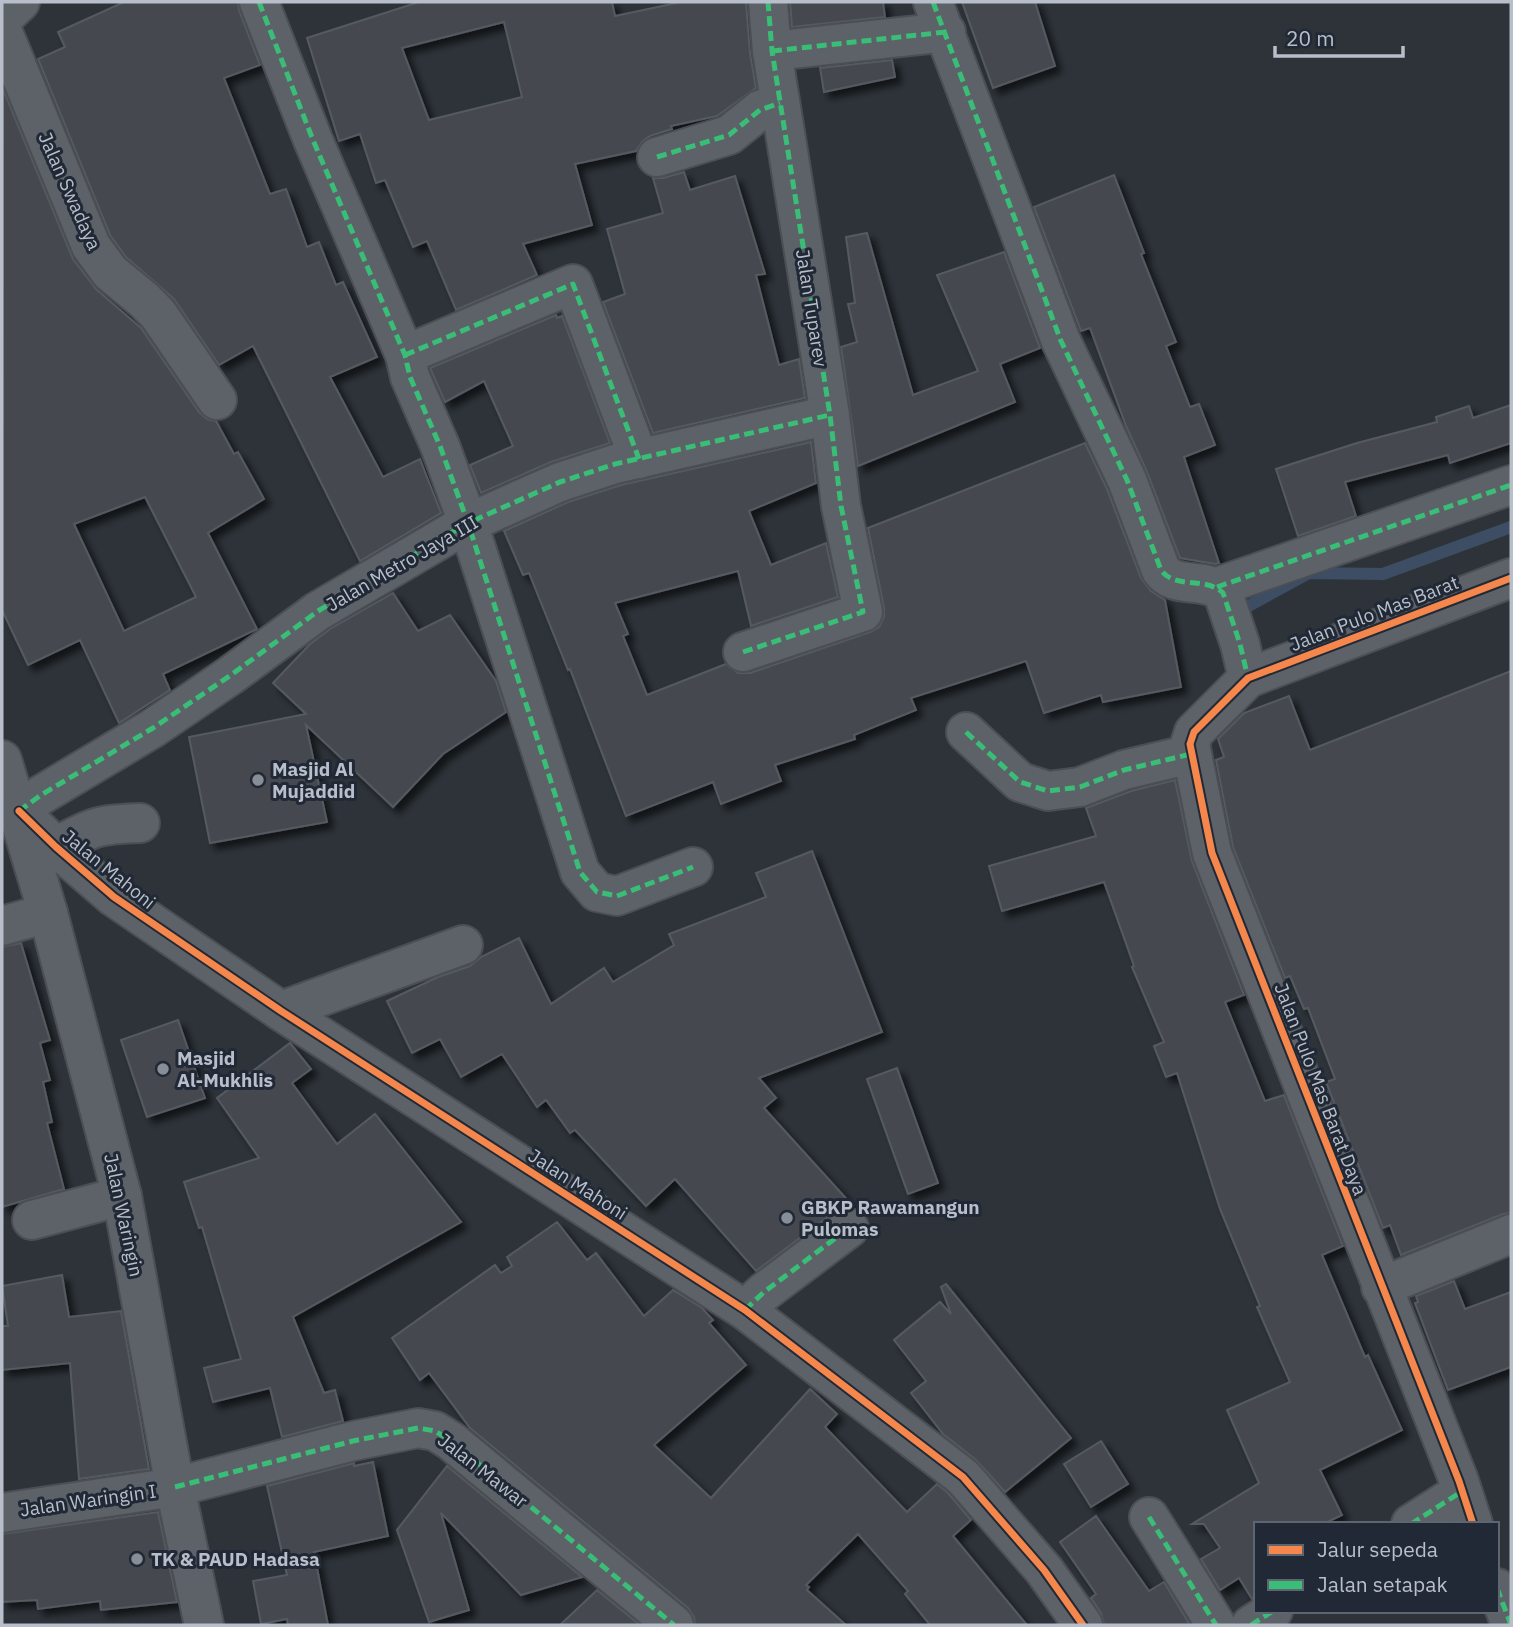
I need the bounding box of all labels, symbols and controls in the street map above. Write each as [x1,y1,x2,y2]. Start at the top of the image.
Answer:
scale bar [1275,14,1403,58]
text: 20 m [1286,24,1335,52]
street label: Jalan Swadaya [33,128,107,254]
street label: Jalan Tuparev [791,247,833,369]
street label: Jalan Metro Jaya III [322,510,482,616]
street label: Jalan Pulo Mas Barat [1286,570,1462,656]
place label: Masjid Al Mujaddid [272,757,355,803]
marker: Masjid Al Mujaddid [250,772,266,788]
street label: Jalan Mahoni [58,824,160,914]
street label: Jalan Pulo Mas Barat Daya [1269,980,1373,1198]
place label: Masjid Al-Mukhlis [177,1046,273,1092]
marker: Masjid Al-Mukhlis [155,1061,171,1077]
street label: Jalan Mahoni [524,1143,632,1225]
street label: Jalan Waringin [99,1151,149,1279]
place label: GBKP Rawamangun Pulomas [801,1195,980,1241]
marker: GBKP Rawamangun Pulomas [779,1210,795,1226]
street label: Jalan Mawar [433,1427,533,1513]
street label: Jalan Waringin I [18,1479,158,1521]
legend [1254,1522,1499,1613]
text: Jalur sepeda [1317,1535,1438,1563]
place label: TK & PAUD Hadasa [151,1547,320,1571]
marker: TK & PAUD Hadasa [129,1551,145,1567]
text: Jalan setapak [1317,1570,1448,1598]

